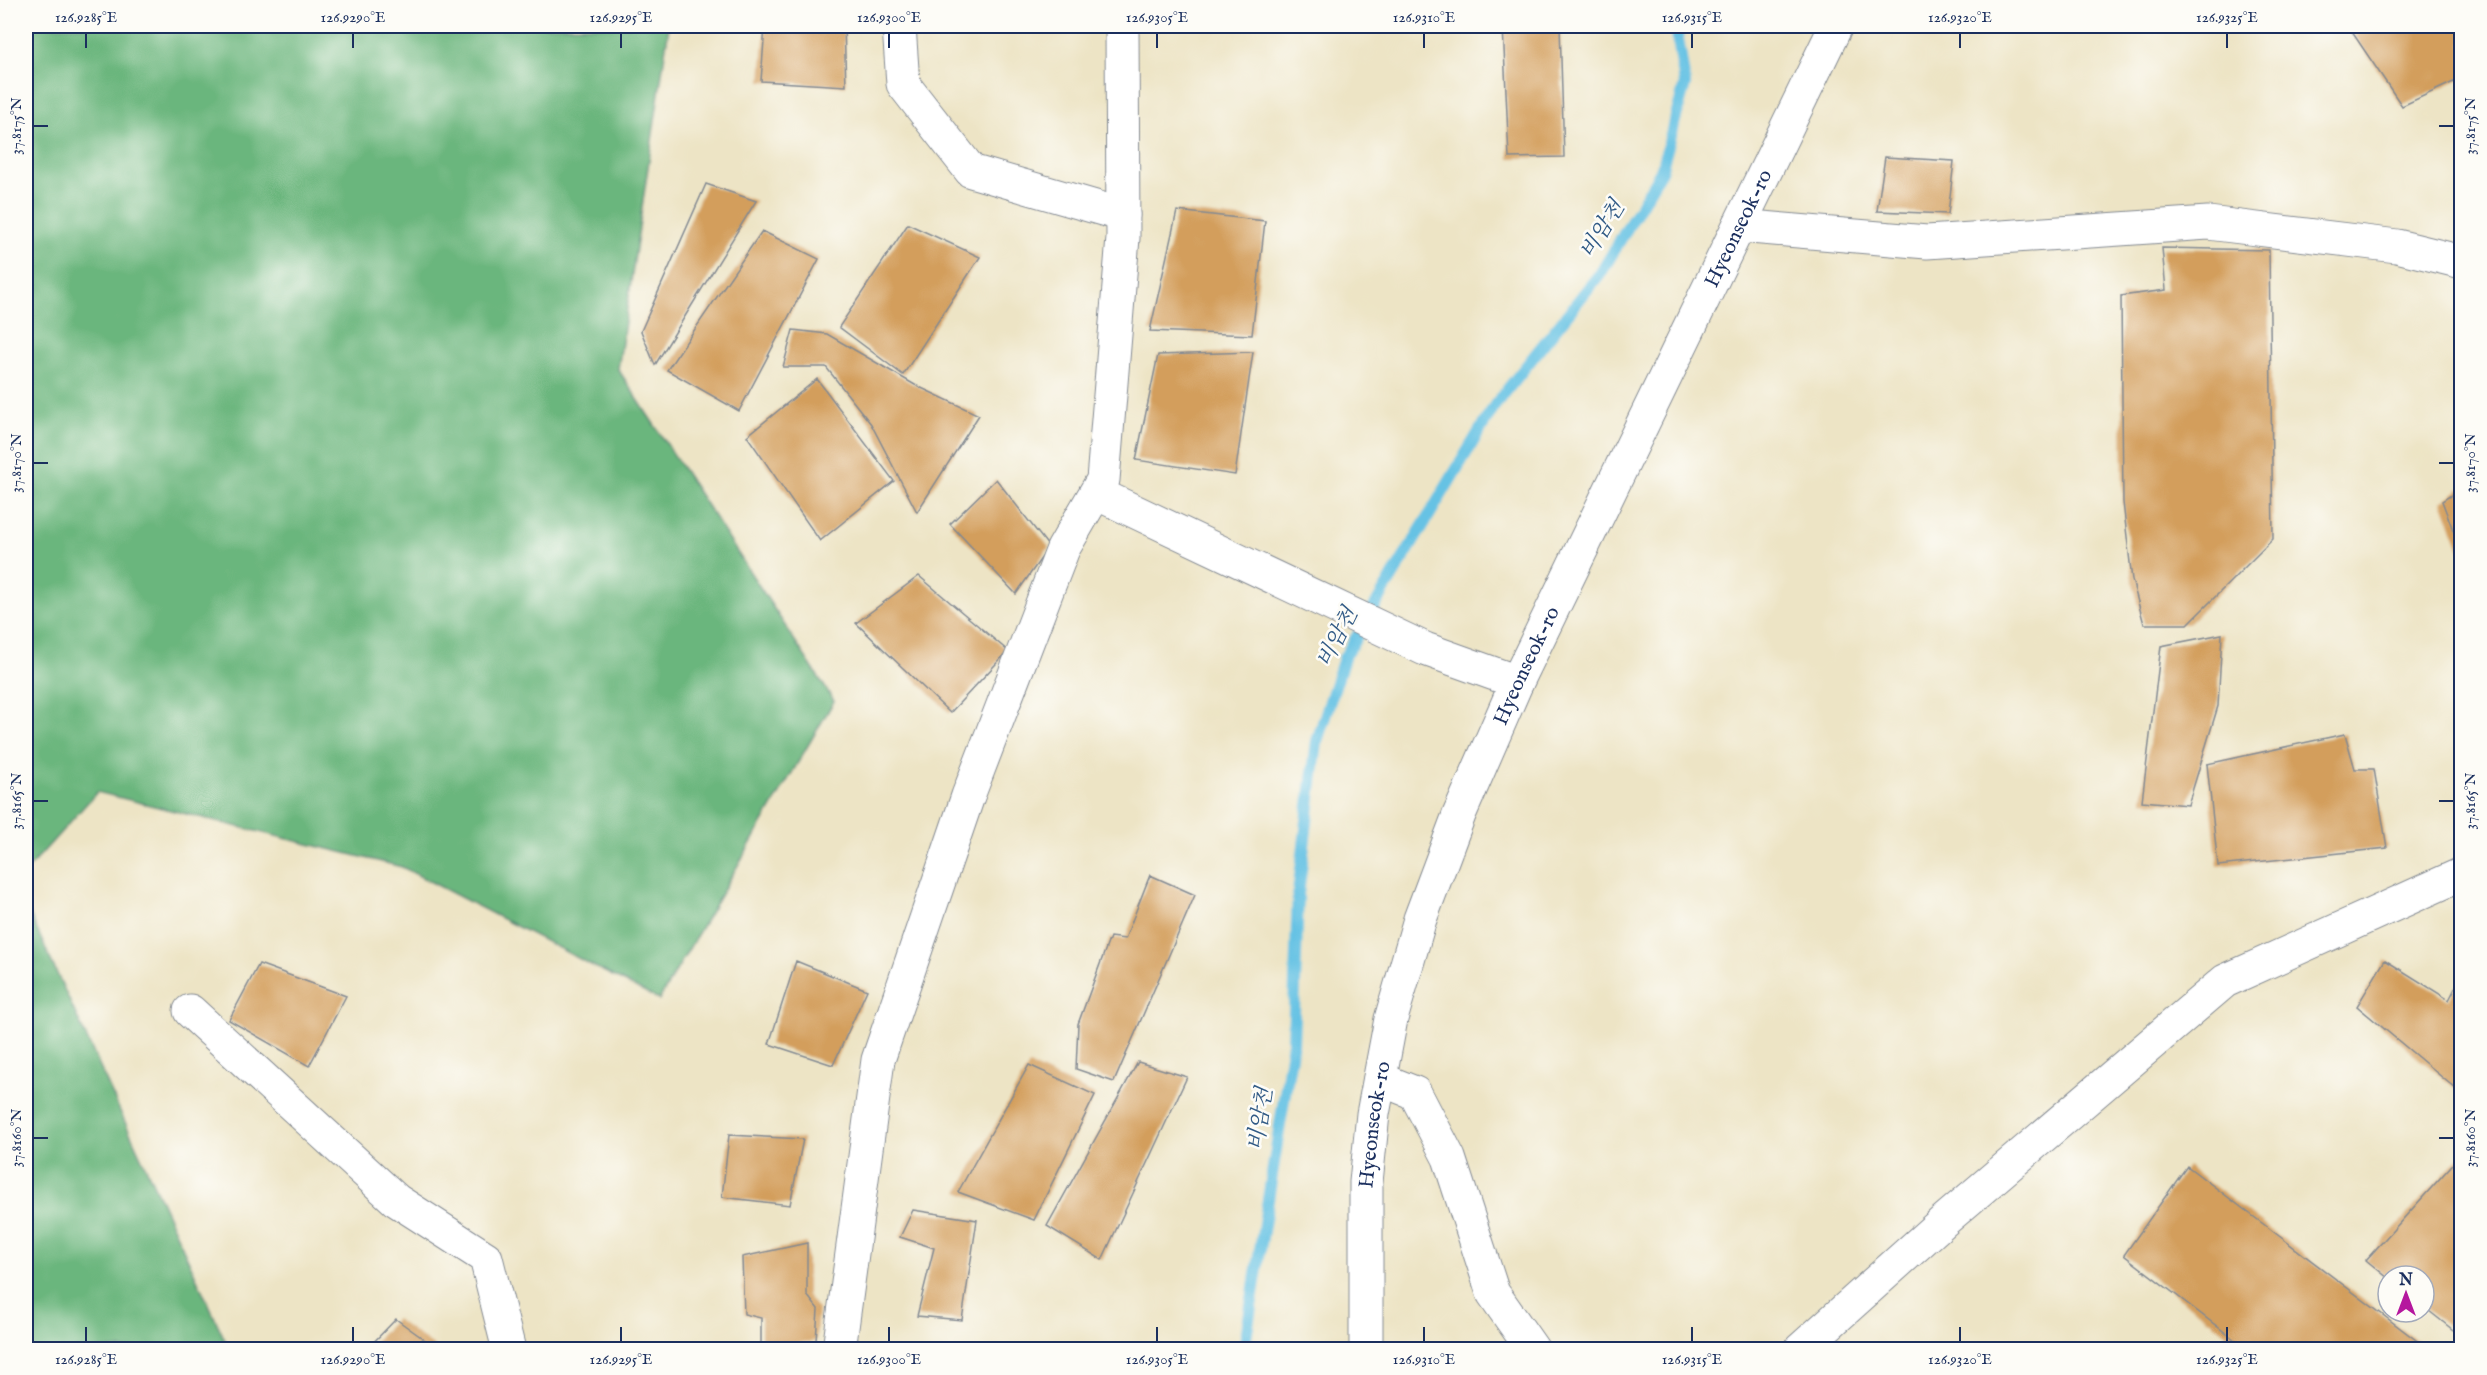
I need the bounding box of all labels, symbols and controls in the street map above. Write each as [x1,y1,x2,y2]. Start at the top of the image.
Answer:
text: 126.9285°E [55,8,117,27]
text: 126.9290°E [321,8,385,27]
text: 126.9295°E [590,8,652,27]
text: 126.9300°E [857,8,921,27]
text: 126.9305°E [1126,8,1188,27]
text: 126.9310°E [1393,8,1455,27]
text: 126.9315°E [1662,8,1722,27]
text: 126.9320°E [1928,8,1992,27]
text: 126.9325°E [2196,8,2258,27]
text: 37.8175°N [7,97,26,155]
text: 37.8175°N [2461,97,2480,155]
street label: Hyeonseok-ro [1699,165,1779,292]
water label: 비암천 [1574,194,1632,265]
text: 37.8170°N [7,433,26,493]
text: 37.8170°N [2461,433,2480,493]
water label: 비암천 [1311,602,1366,673]
street label: Hyeonseok-ro [1488,602,1567,730]
text: 37.8165°N [7,773,26,829]
text: 37.8165°N [2461,773,2480,829]
street label: Hyeonseok-ro [1353,1059,1398,1190]
water label: 비암천 [1242,1084,1280,1153]
text: 37.8160°N [7,1109,26,1167]
text: 37.8160°N [2461,1109,2480,1167]
north arrow [2376,1264,2436,1324]
text: N [2398,1271,2413,1291]
text: 126.9285°E [55,1350,117,1369]
text: 126.9290°E [321,1350,385,1369]
text: 126.9295°E [590,1350,652,1369]
text: 126.9300°E [857,1350,921,1369]
text: 126.9305°E [1126,1350,1188,1369]
text: 126.9310°E [1393,1350,1455,1369]
text: 126.9315°E [1662,1350,1722,1369]
text: 126.9320°E [1928,1350,1992,1369]
text: 126.9325°E [2196,1350,2258,1369]

